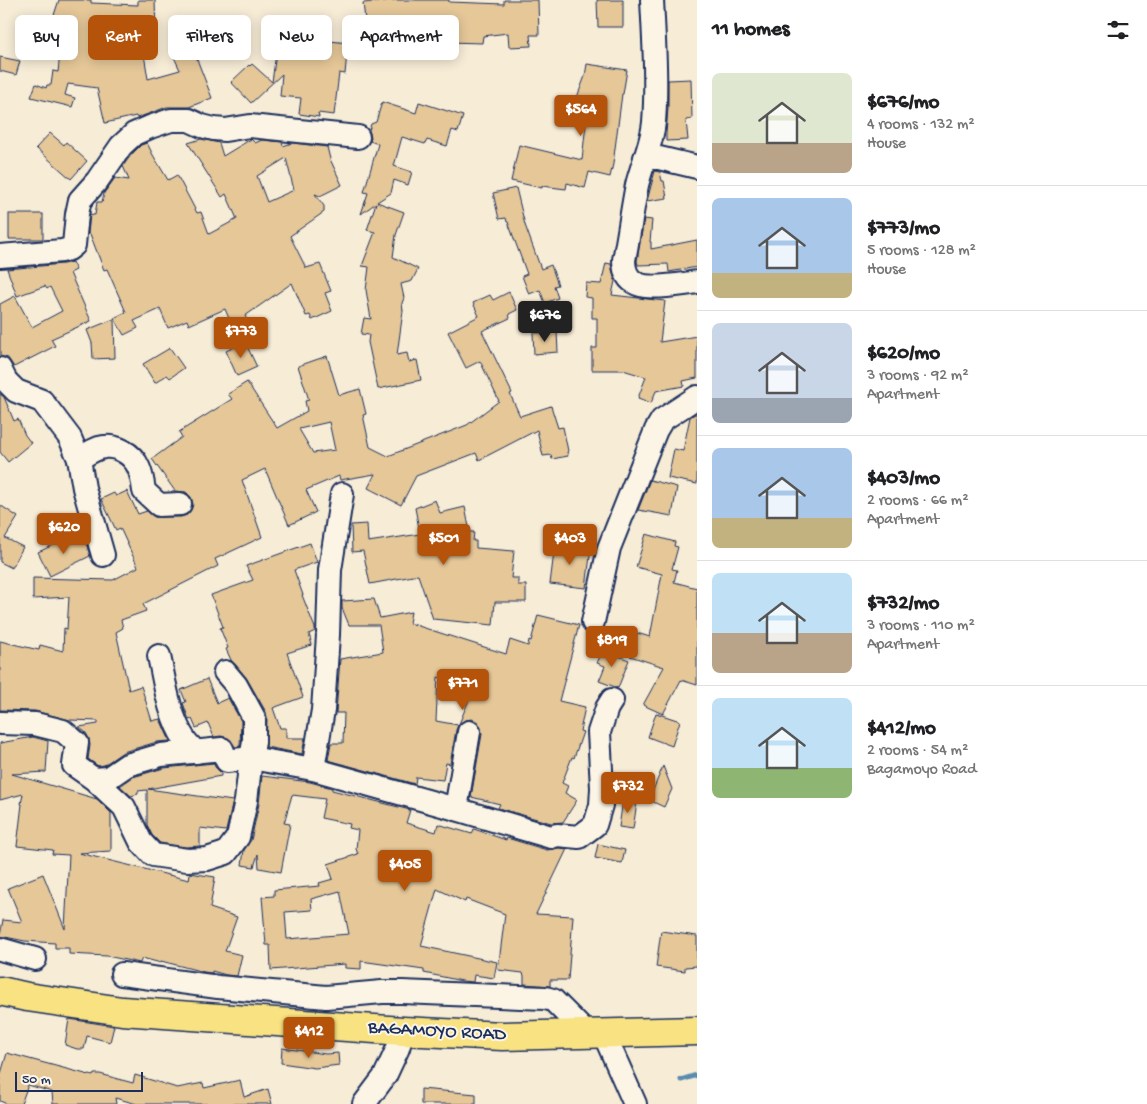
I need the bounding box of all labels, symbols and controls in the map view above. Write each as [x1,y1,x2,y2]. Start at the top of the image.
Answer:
chip: Buy [15,15,78,60]
chip: Rent [88,15,158,60]
chip: Filters [168,15,251,60]
chip: New [261,15,332,60]
chip: Apartment [342,15,459,60]
icon: filters [1104,16,1132,44]
text: 11 homes [712,18,790,43]
text: $676/mo [867,91,940,116]
icon: home [752,93,812,153]
pin: $564 [551,94,611,137]
text: $564 [565,101,597,120]
text: 4 rooms · 132 m² [867,116,975,135]
text: House [867,135,906,154]
text: $773/mo [867,217,940,242]
icon: home [752,218,812,278]
text: 5 rooms · 128 m² [867,242,976,261]
text: House [867,261,906,280]
pin: $676 [515,300,575,343]
text: $676 [529,307,561,326]
pin: $773 [211,316,271,359]
text: $773 [225,323,257,342]
text: $620/mo [867,342,940,367]
icon: home [752,343,812,403]
text: 3 rooms · 92 m² [867,367,969,386]
text: Apartment [867,386,939,405]
text: $403/mo [867,467,940,492]
icon: home [752,468,812,528]
text: 2 rooms · 66 m² [867,492,968,511]
text: Apartment [867,511,939,530]
pin: $620 [34,512,94,555]
text: $620 [48,519,80,538]
pin: $501 [414,524,474,566]
pin: $403 [540,524,600,566]
text: $501 [428,530,460,549]
text: $403 [554,530,586,549]
text: $732/mo [867,592,939,617]
icon: home [752,593,812,653]
text: 3 rooms · 110 m² [867,617,975,636]
pin: $819 [582,626,642,668]
text: $819 [597,632,627,651]
text: Apartment [867,636,939,655]
pin: $771 [433,668,493,711]
text: $771 [448,675,478,694]
text: $412/mo [867,717,936,742]
icon: home [752,718,812,778]
text: 2 rooms · 54 m² [867,742,968,761]
text: Bagamoyo Road [867,761,977,780]
pin: $732 [598,772,658,814]
text: $732 [612,778,644,797]
pin: $405 [375,850,435,892]
text: $405 [389,856,421,875]
pin: $412 [279,1016,339,1059]
street label: BAGAMOYO ROAD [366,1017,507,1047]
text: $412 [294,1023,324,1042]
scale bar [15,1069,142,1092]
text: 50 m [22,1072,51,1089]

